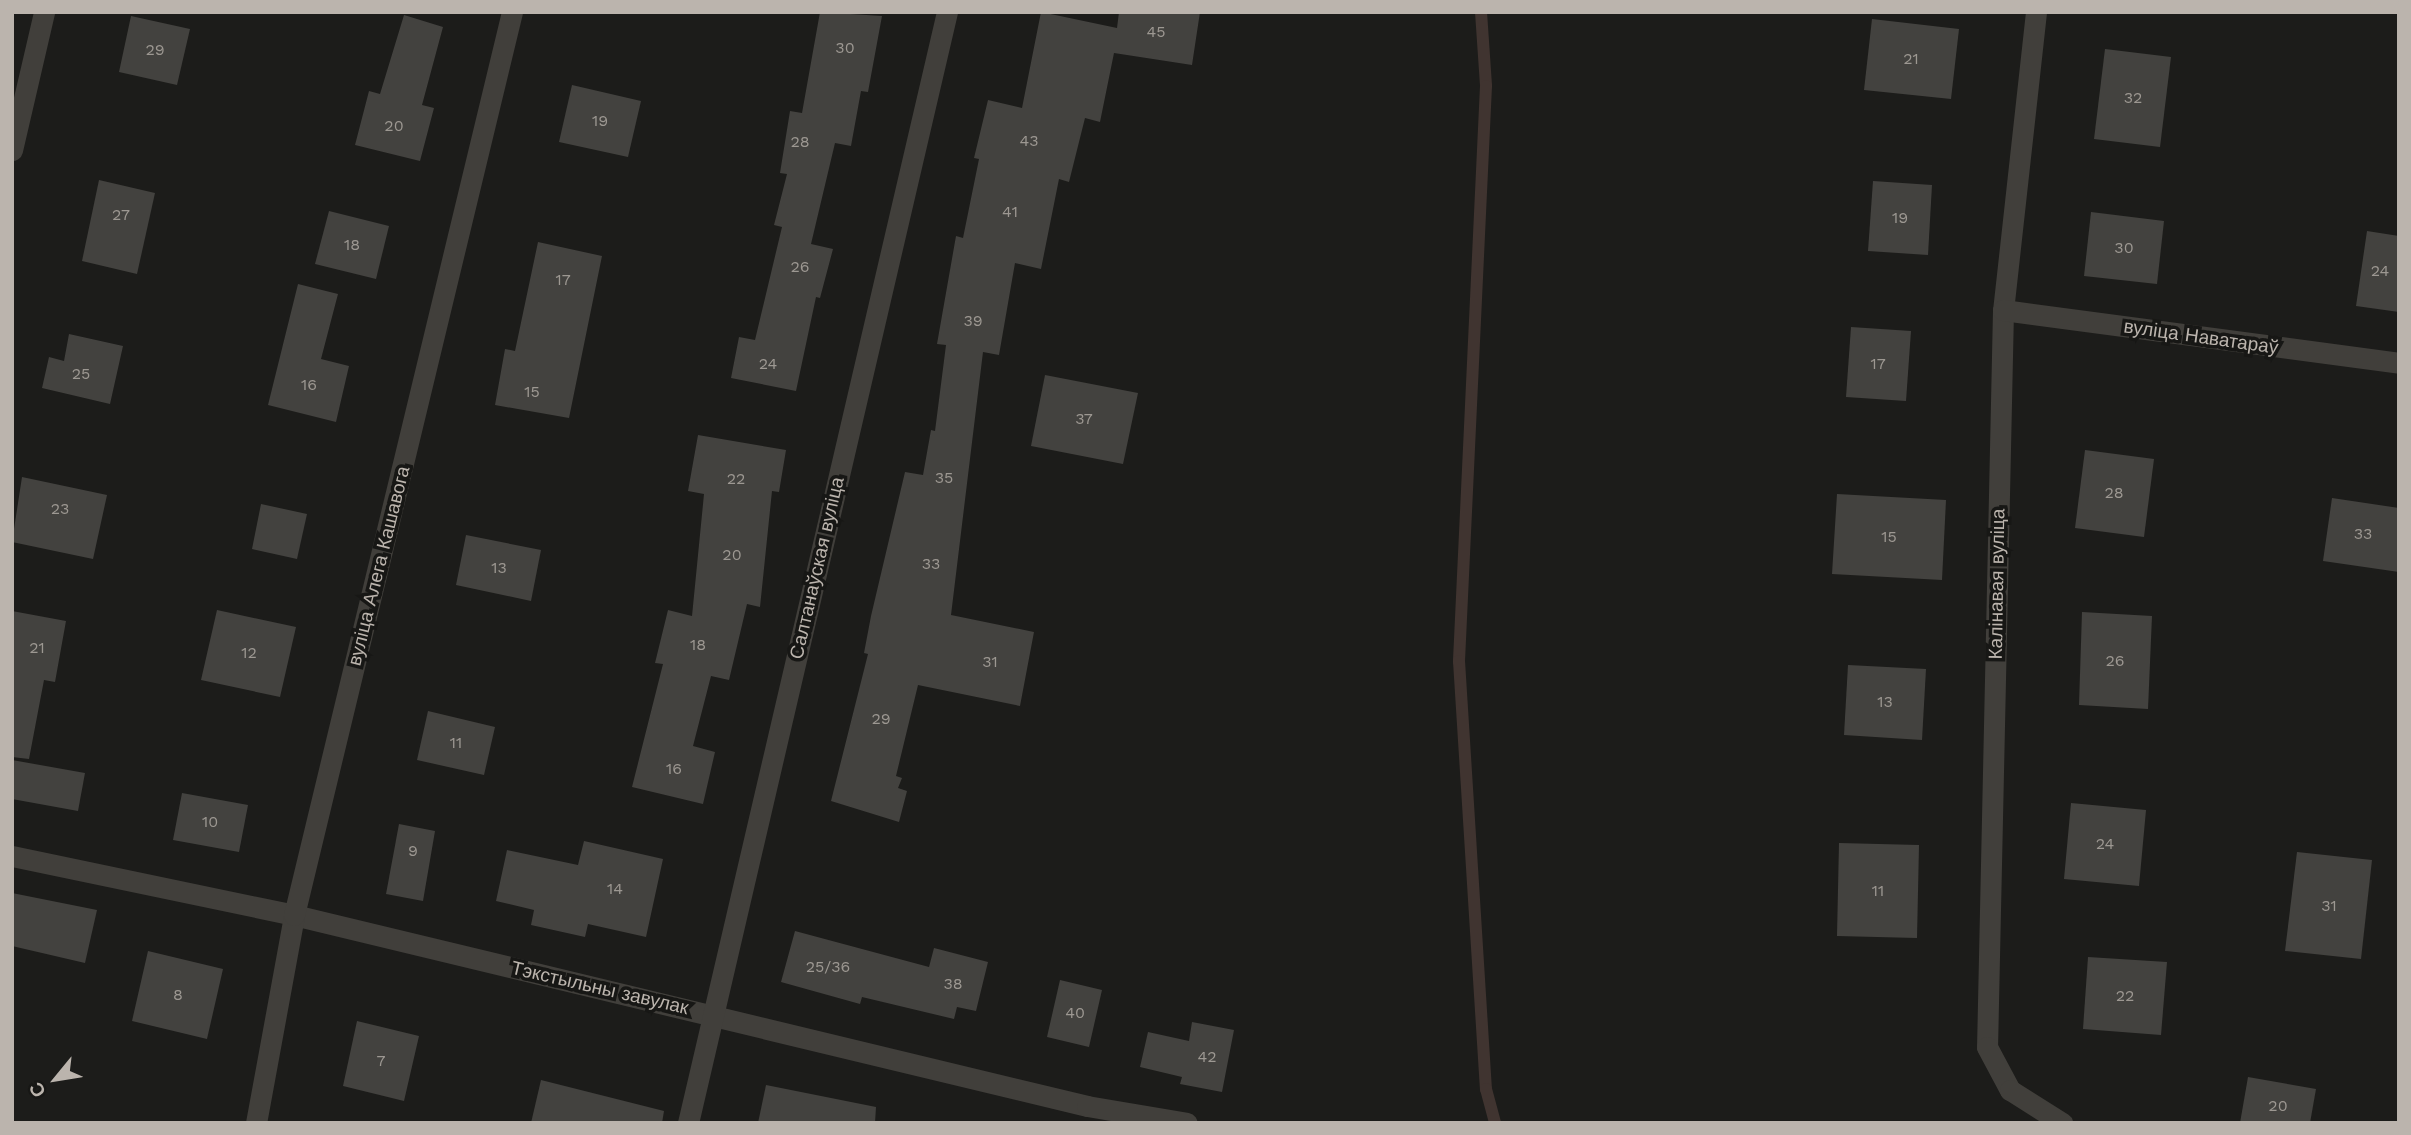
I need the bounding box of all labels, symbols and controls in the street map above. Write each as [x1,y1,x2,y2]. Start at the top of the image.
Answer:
house number: 45 [1146,22,1166,42]
house number: 30 [835,38,855,58]
house number: 29 [145,40,165,60]
house number: 21 [1903,49,1919,69]
house number: 32 [2124,88,2142,108]
house number: 19 [592,111,608,131]
house number: 20 [384,116,404,136]
house number: 43 [1019,131,1039,151]
house number: 28 [790,132,810,152]
house number: 41 [1002,202,1018,222]
house number: 27 [112,205,130,225]
house number: 19 [1892,208,1908,228]
house number: 18 [344,235,360,255]
house number: 30 [2114,238,2134,258]
house number: 26 [790,257,810,277]
house number: 24 [2371,261,2389,281]
house number: 17 [555,270,571,290]
house number: 39 [963,311,983,331]
street label: вуліца Наватараў [2122,315,2280,359]
house number: 24 [759,354,777,374]
house number: 17 [1870,354,1886,374]
house number: 25 [72,364,90,384]
house number: 16 [301,375,317,395]
house number: 15 [524,382,540,402]
house number: 37 [1075,409,1093,429]
street label: вуліца Алега Кашавога [343,464,415,668]
house number: 35 [935,468,953,488]
house number: 22 [727,469,745,489]
street label: Салтанаўская вуліца [785,475,849,661]
house number: 28 [2104,483,2124,503]
house number: 23 [51,499,69,519]
street label: Калінавая вуліца [1984,508,2010,660]
house number: 33 [2354,524,2372,544]
house number: 15 [1881,527,1897,547]
house number: 20 [722,545,742,565]
house number: 33 [922,554,940,574]
house number: 13 [491,558,507,578]
house number: 18 [690,635,706,655]
house number: 21 [29,638,45,658]
house number: 12 [241,643,257,663]
house number: 26 [2105,651,2125,671]
house number: 31 [982,652,998,672]
house number: 13 [1877,692,1893,712]
house number: 29 [871,709,891,729]
house number: 11 [450,733,462,753]
house number: 16 [666,759,682,779]
house number: 10 [202,812,218,832]
house number: 24 [2096,834,2114,854]
house number: 9 [408,841,418,861]
house number: 14 [607,879,623,899]
house number: 11 [1872,881,1884,901]
house number: 31 [2321,896,2337,916]
street label: Тэкстыльны завулак [509,957,691,1019]
house number: 25/36 [806,957,850,977]
house number: 38 [943,974,963,994]
house number: 8 [173,985,183,1005]
house number: 22 [2116,986,2134,1006]
house number: 40 [1065,1003,1085,1023]
north arrow [21,1044,91,1114]
house number: 42 [1197,1047,1217,1067]
house number: 7 [377,1051,385,1071]
text: С [24,1078,51,1101]
house number: 20 [2268,1096,2288,1116]

